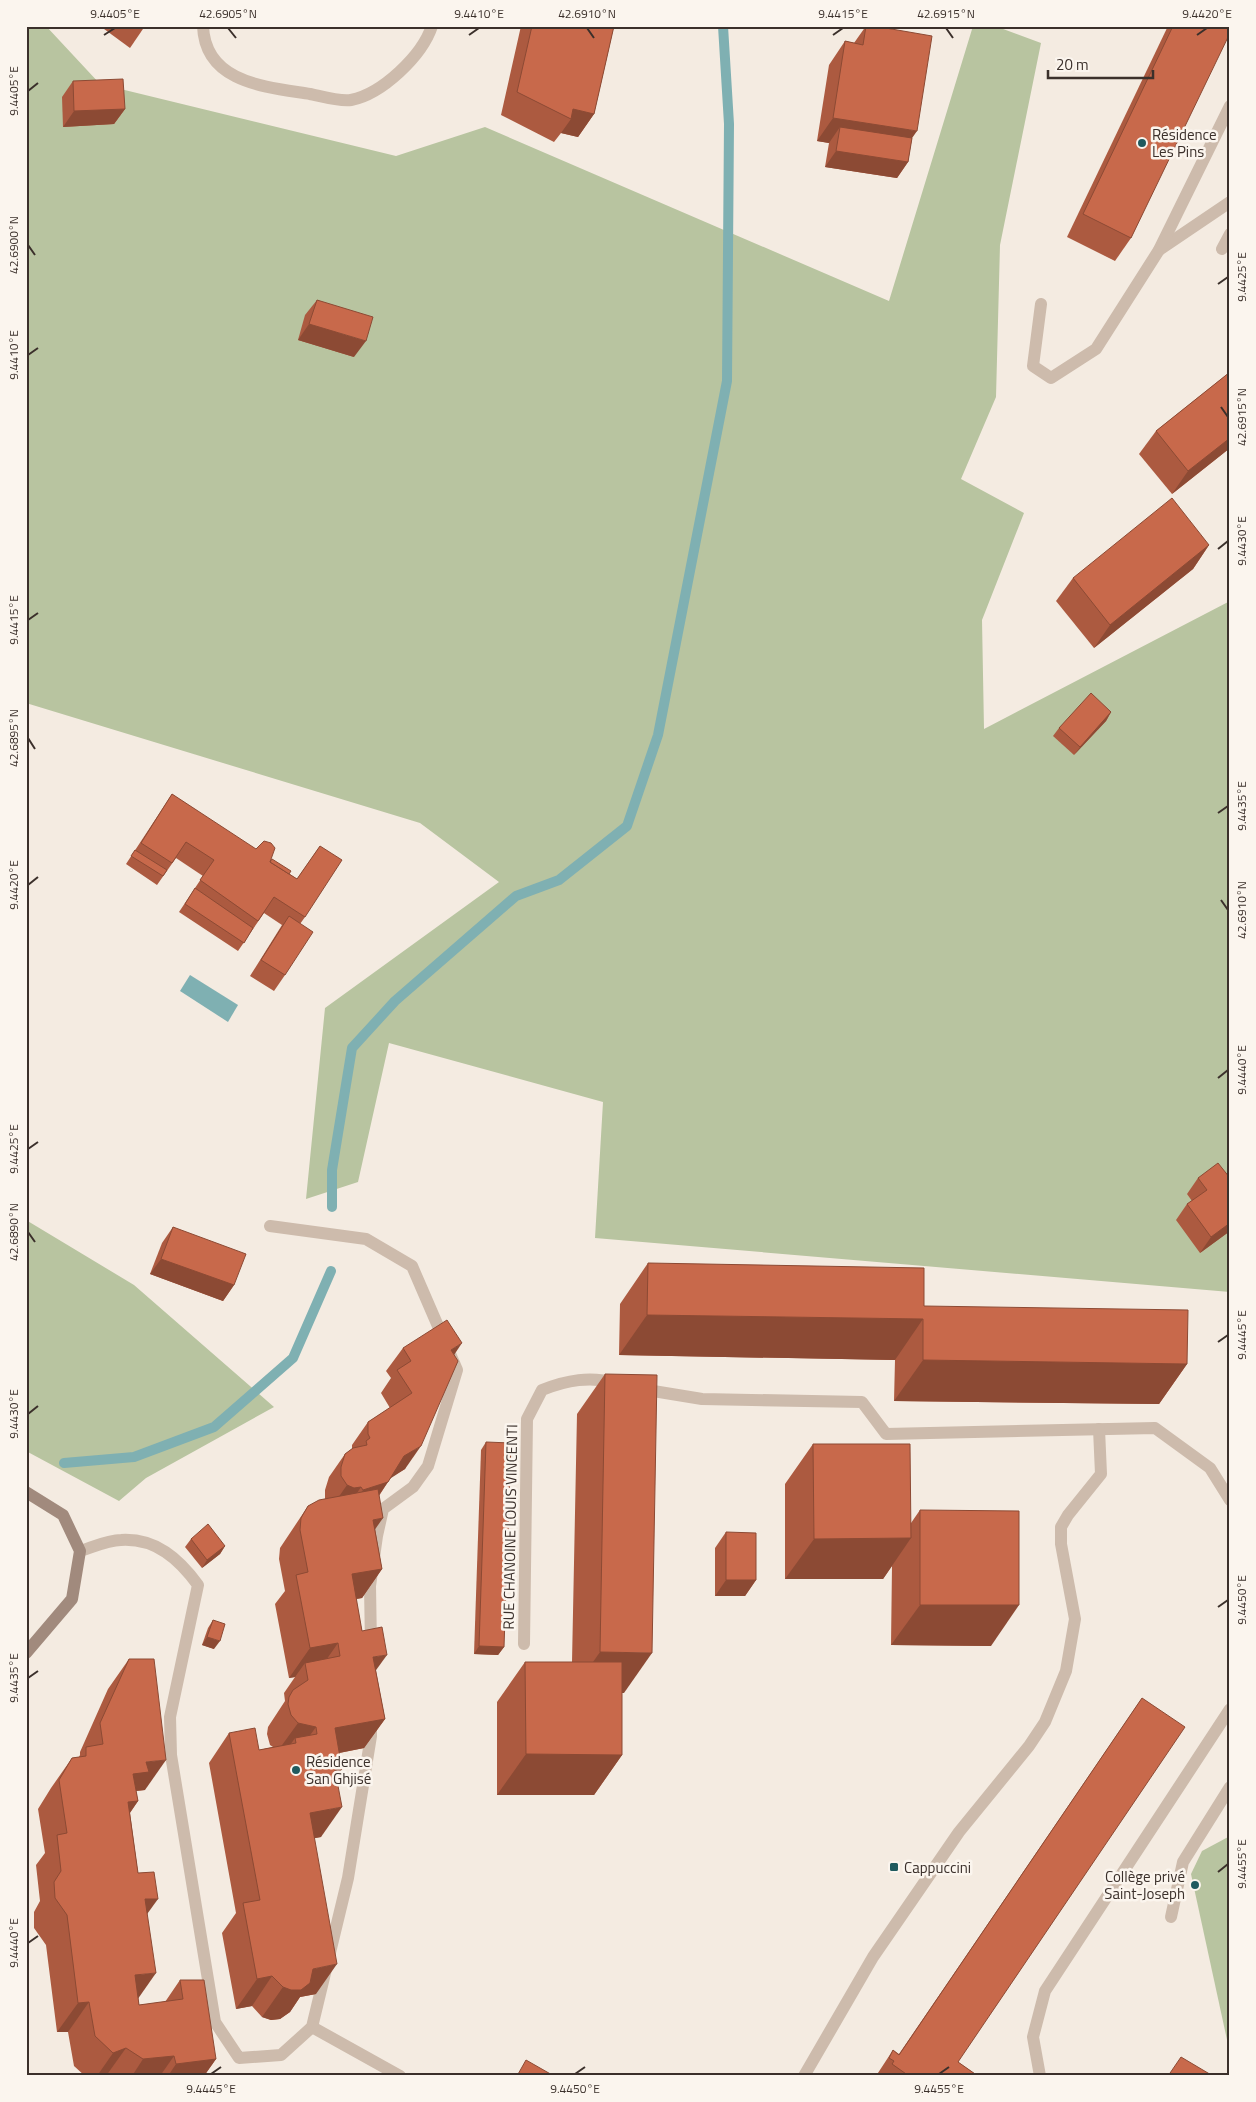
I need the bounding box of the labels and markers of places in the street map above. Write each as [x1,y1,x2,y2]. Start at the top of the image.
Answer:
place label: Résidence Les Pins [1152,123,1217,163]
marker: Résidence Les Pins [1136,137,1148,149]
place label: Résidence San Ghjisé [306,1750,371,1790]
marker: Résidence San Ghjisé [290,1764,302,1776]
place label: Cappuccini [904,1856,971,1879]
marker: Cappuccini [888,1861,900,1873]
place label: Collège privé Saint-Joseph [1104,1865,1185,1905]
marker: Collège privé Saint-Joseph [1189,1879,1201,1891]

